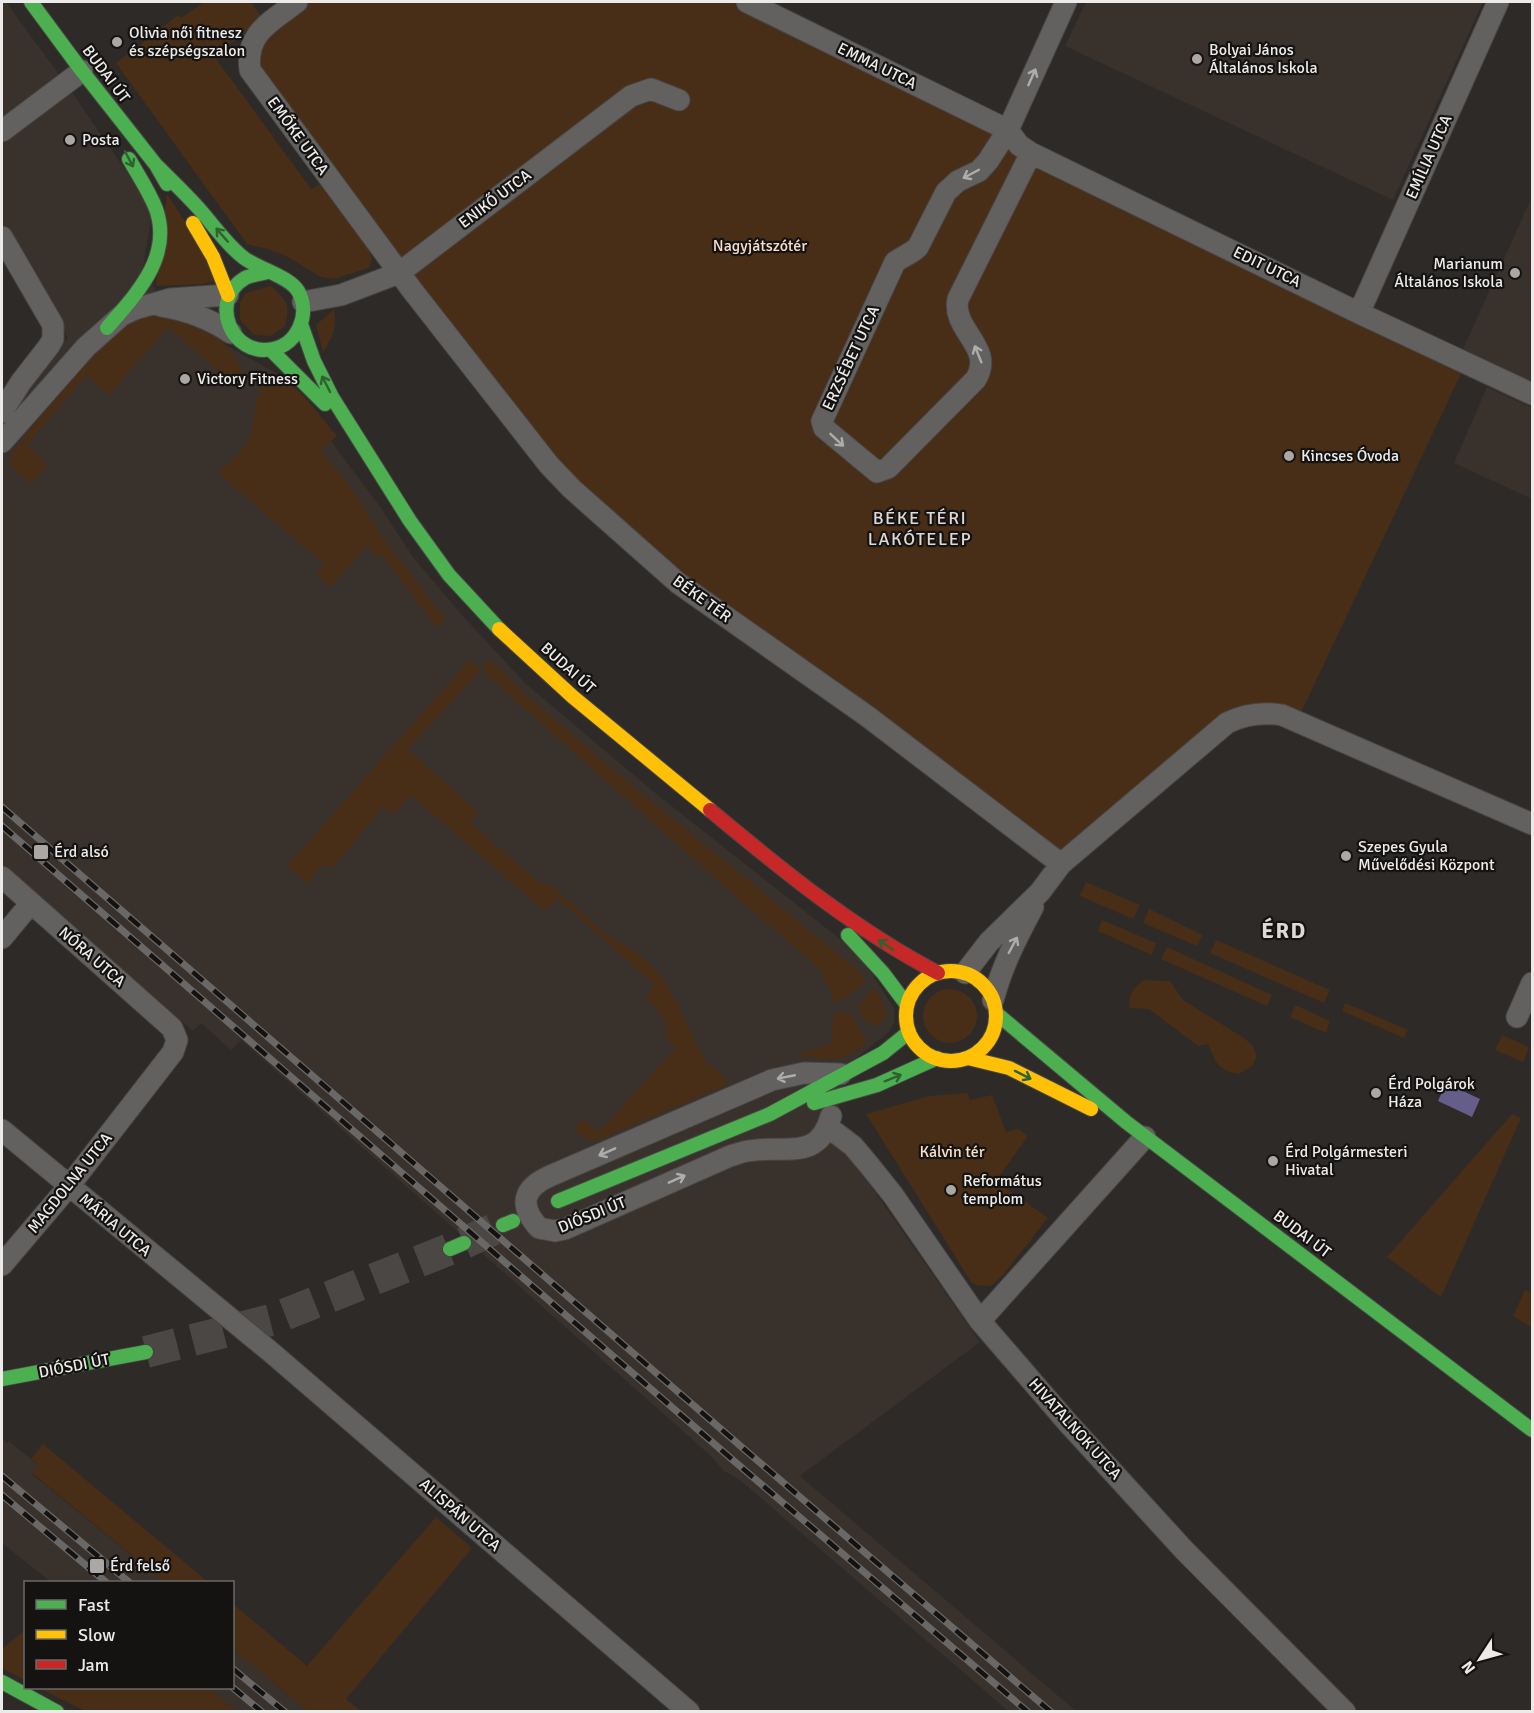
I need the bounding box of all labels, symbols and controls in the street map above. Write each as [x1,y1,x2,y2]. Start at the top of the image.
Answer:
place label: Olivia női fitnesz és szépségszalon [129,23,245,61]
marker: Olivia női fitnesz és szépségszalon [110,35,124,49]
street label: EMMA UTCA [834,38,920,94]
place label: Bolyai János Általános Iskola [1209,40,1318,78]
street label: BUDAI ÚT [78,41,134,107]
marker: Bolyai János Általános Iskola [1190,52,1204,66]
one-way arrow [1027,68,1039,86]
street label: EMŐKE UTCA [263,93,333,179]
street label: EMÍLIA UTCA [1401,111,1457,202]
place label: Posta [82,130,120,150]
marker: Posta [63,133,77,147]
one-way arrow [124,150,135,168]
street label: ENIKŐ UTCA [455,165,535,233]
one-way arrow [963,168,980,180]
one-way arrow [215,228,229,243]
park label: Nagyjátszótér [713,236,807,256]
street label: EDIT UTCA [1230,242,1304,292]
place label: Marianum Általános Iskola [1394,254,1503,292]
marker: Marianum Általános Iskola [1508,266,1522,280]
street label: ERZSÉBET UTCA [818,302,884,414]
one-way arrow [971,345,982,363]
place label: Victory Fitness [197,369,298,389]
marker: Victory Fitness [178,372,192,386]
one-way arrow [320,376,332,393]
one-way arrow [829,433,844,447]
place label: Kincses Óvoda [1301,446,1399,466]
marker: Kincses Óvoda [1282,449,1296,463]
district label: BÉKE TÉRI LAKÓTELEP [868,507,972,550]
street label: BÉKE TÉR [669,571,735,627]
street label: BUDAI ÚT [536,638,600,698]
place label: Szepes Gyula Művelődési Központ [1358,837,1495,875]
place label: Érd alsó [54,842,109,862]
marker: Érd alsó [32,843,50,861]
marker: Szepes Gyula Művelődési Központ [1339,849,1353,863]
district label: ÉRD [1261,917,1307,944]
street label: NÓRA UTCA [55,923,130,992]
one-way arrow [1007,937,1019,954]
one-way arrow [878,939,895,951]
one-way arrow [1014,1070,1032,1081]
one-way arrow [777,1072,796,1083]
one-way arrow [883,1072,902,1083]
place label: Érd Polgárok Háza [1388,1074,1475,1112]
marker: Érd Polgárok Háza [1369,1086,1383,1100]
street label: MAGDOLNA UTCA [23,1129,117,1237]
park label: Kálvin tér [919,1142,985,1162]
place label: Érd Polgármesteri Hivatal [1285,1142,1408,1180]
one-way arrow [598,1147,616,1159]
marker: Érd Polgármesteri Hivatal [1266,1154,1280,1168]
place label: Református templom [963,1171,1042,1209]
one-way arrow [668,1173,686,1184]
marker: Református templom [944,1183,958,1197]
street label: MÁRIA UTCA [75,1189,155,1261]
street label: DIÓSDI ÚT [555,1192,629,1238]
street label: BUDAI ÚT [1269,1206,1335,1262]
street label: DIÓSDI ÚT [37,1349,111,1383]
street label: HIVATALNOK UTCA [1024,1374,1126,1484]
street label: ALISPÁN UTCA [415,1474,505,1556]
place label: Érd felső [110,1556,170,1576]
marker: Érd felső [88,1557,106,1575]
legend [24,1581,234,1689]
text: Fast [78,1594,110,1616]
text: Slow [78,1624,115,1646]
north arrow [1450,1629,1510,1689]
text: Jam [78,1654,109,1676]
text: N [1457,1657,1480,1678]

